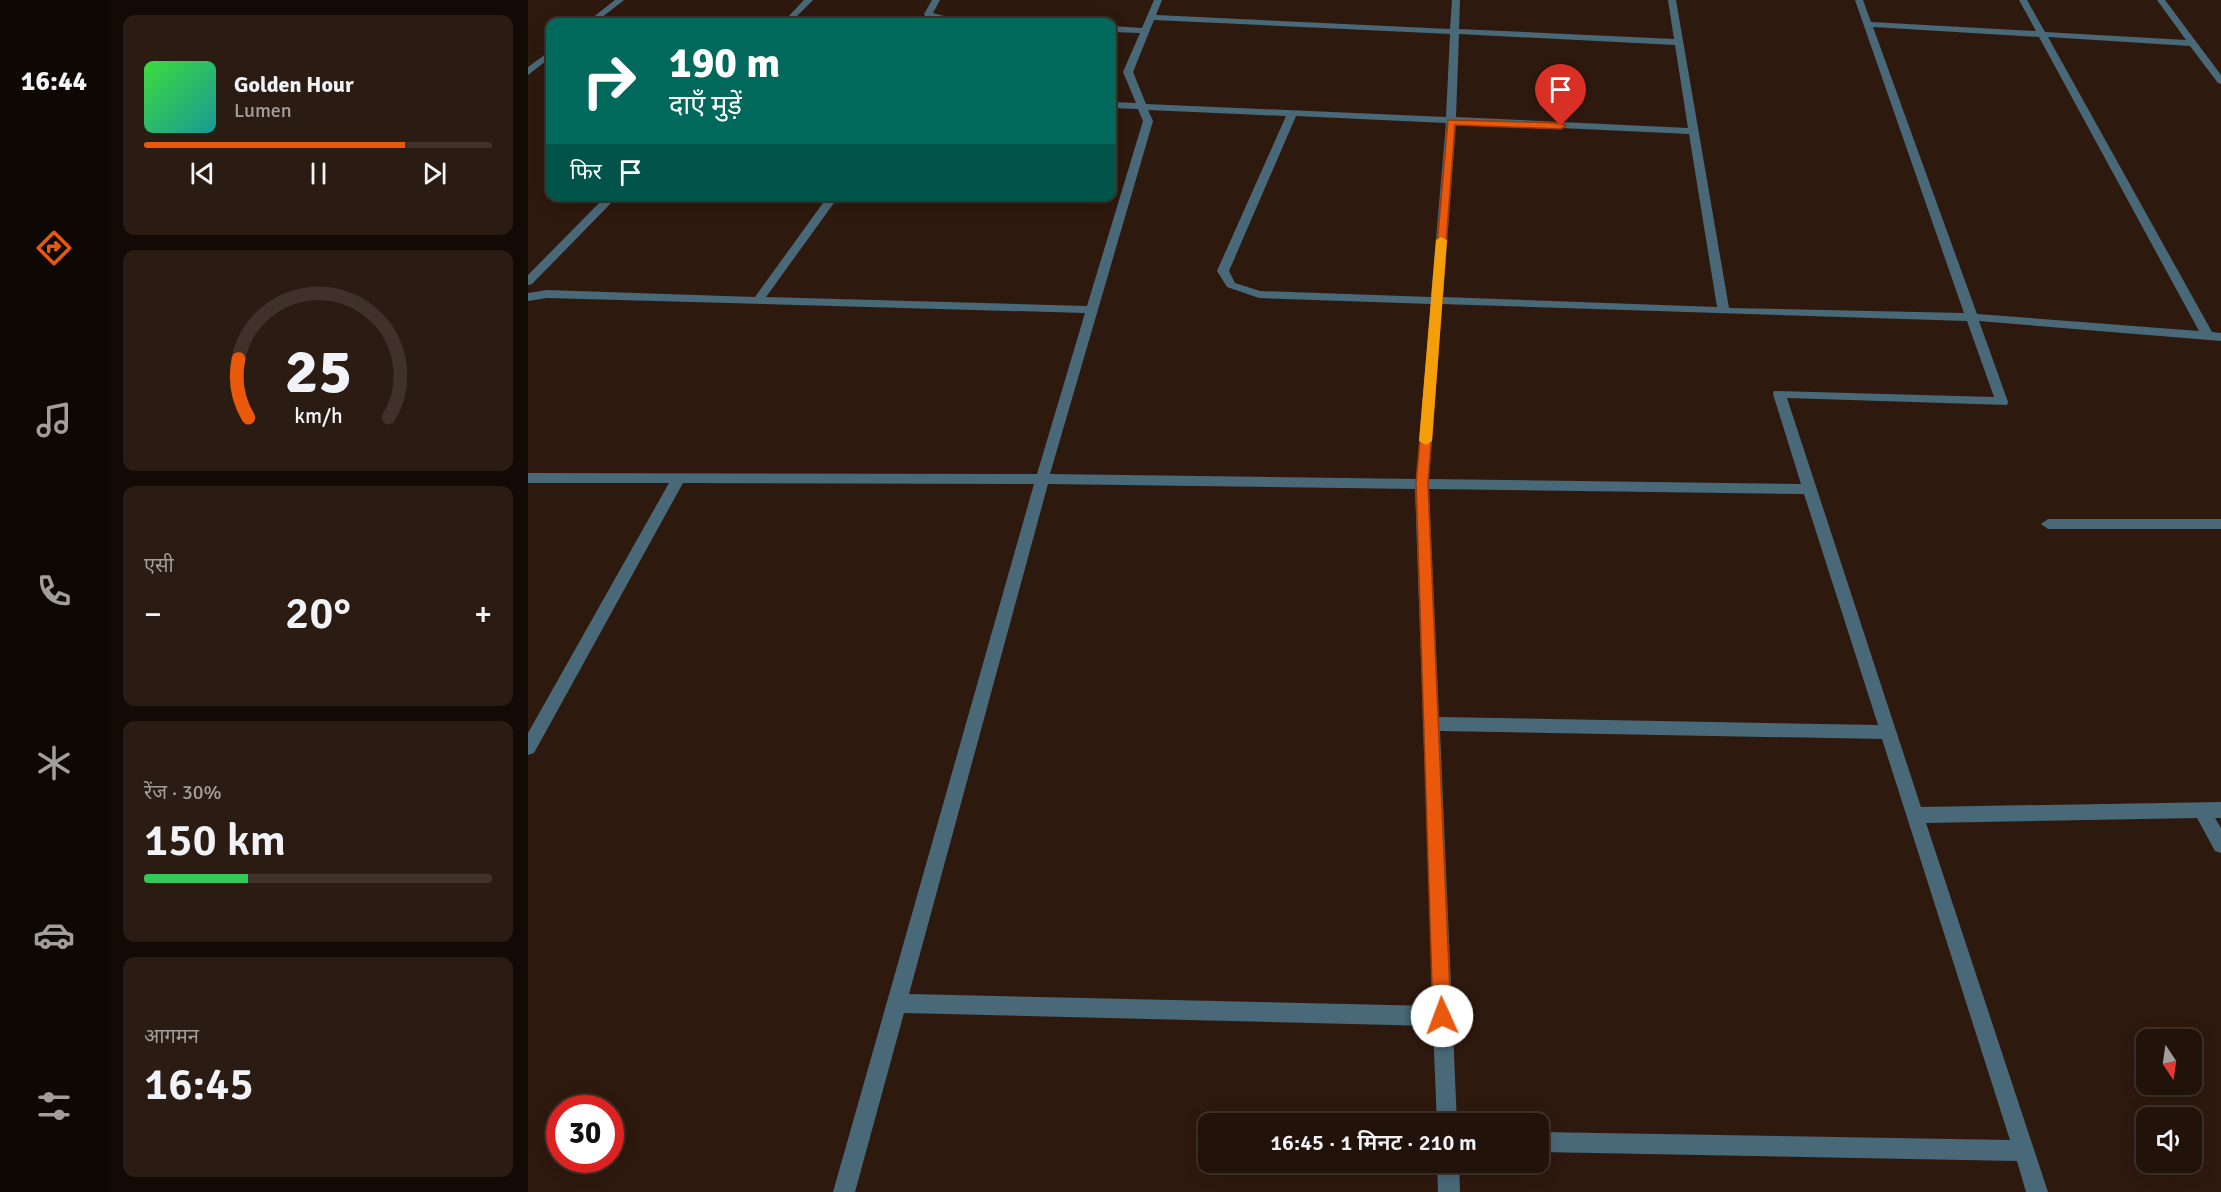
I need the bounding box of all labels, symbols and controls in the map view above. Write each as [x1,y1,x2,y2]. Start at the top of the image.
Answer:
text: 190 m [669,38,780,89]
icon: right [570,42,648,120]
pin [1535,64,1586,126]
text: 16:44 [21,65,87,98]
text: Golden Hour [234,71,354,98]
icon: arrive [1544,73,1577,106]
text: दाएँ मुड़ें [669,89,742,122]
text: Lumen [234,98,292,123]
icon: arrive [614,156,647,189]
icon: previous [186,157,219,190]
icon: pause [302,157,335,190]
icon: next [418,157,451,190]
text: फिर [570,158,602,185]
icon: directions [33,227,75,269]
text: 25 [284,333,352,410]
icon: music [33,399,75,441]
text: km/h [294,403,342,429]
text: एसी [144,553,174,578]
icon: phone [33,570,75,612]
text: 20° [285,586,351,641]
text: − [144,594,162,635]
text: + [474,594,492,635]
icon: climate [33,742,75,784]
text: रेंज · 30% [144,780,222,805]
text: 150 km [144,813,286,868]
icon: car [33,914,75,956]
position arrow [1410,984,1474,1048]
text: आगमन [144,1024,199,1049]
north arrow [2136,1029,2202,1095]
map controls [2136,1029,2202,1173]
text: 16:45 [144,1057,254,1112]
icon: filters [33,1085,75,1127]
speed limit sign: 30 [546,1095,624,1173]
button: sound [2136,1107,2202,1173]
text: 16:45 · 1 मिनट · 210 m [1270,1129,1477,1156]

